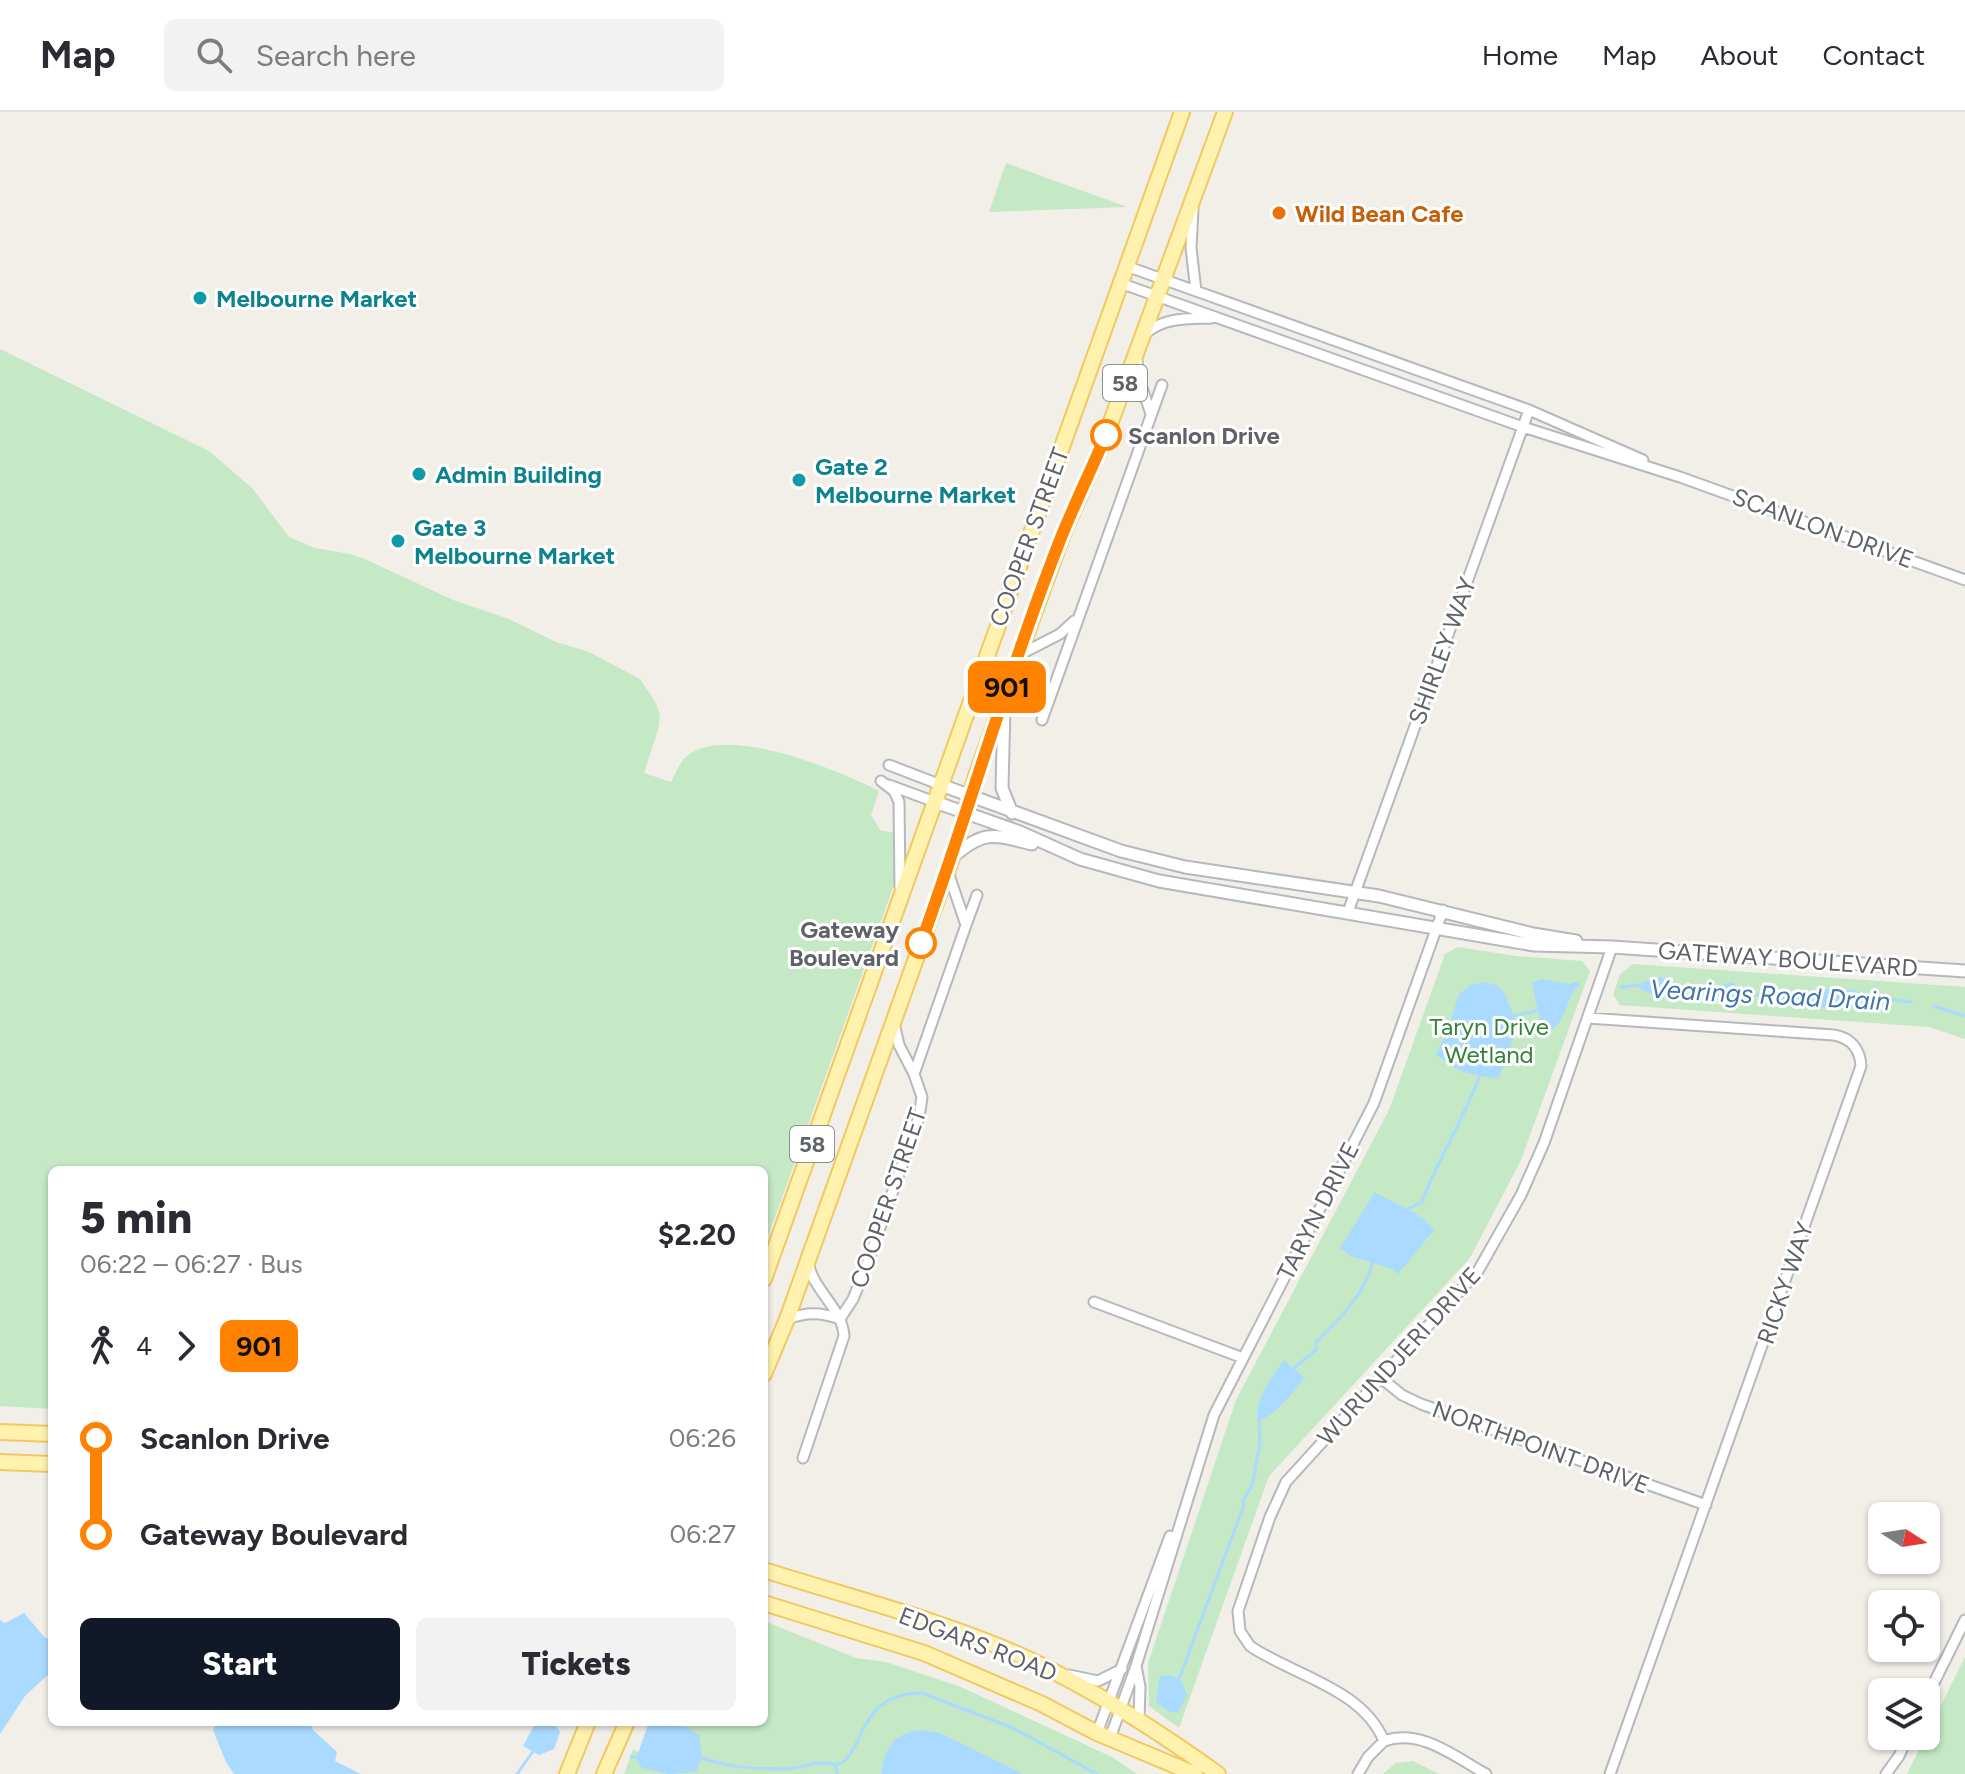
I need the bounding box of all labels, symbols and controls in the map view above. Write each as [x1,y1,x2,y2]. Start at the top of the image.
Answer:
search box [164,19,724,91]
text: Map [40,32,116,78]
icon: search [192,33,236,77]
text: Search here [256,37,416,74]
text: Home [1482,38,1558,72]
text: Map [1602,38,1657,72]
text: About [1701,38,1778,72]
text: Contact [1822,38,1925,72]
place label: Wild Bean Cafe [1295,199,1464,228]
marker: Wild Bean Cafe [1270,204,1288,222]
place label: Melbourne Market [216,284,417,313]
marker: Melbourne Market [191,289,209,307]
road number: 58 [1103,365,1147,401]
marker: Scanlon Drive [1091,420,1121,450]
place label: Scanlon Drive [1128,421,1280,450]
street label: COOPER STREET [983,444,1075,630]
place label: Gate 2 Melbourne Market [815,452,1016,509]
place label: Admin Building [435,460,602,489]
marker: Admin Building [410,465,428,483]
marker: Gate 2 Melbourne Market [790,471,808,489]
street label: SCANLON DRIVE [1728,482,1918,574]
place label: Gate 3 Melbourne Market [414,513,615,570]
marker: Gate 3 Melbourne Market [389,532,407,550]
street label: SHIRLEY WAY [1402,573,1482,728]
line badge: 901 [961,661,1053,713]
text: 901 [984,670,1030,704]
place label: Gateway Boulevard [789,915,899,972]
marker: Gateway Boulevard [906,928,936,958]
street label: GATEWAY BOULEVARD [1657,935,1919,983]
water label: Vearings Road Drain [1649,973,1891,1017]
park label: Taryn Drive Wetland [1429,1012,1549,1069]
street label: COOPER STREET [844,1104,932,1292]
road number: 58 [790,1126,834,1162]
street label: TARYN DRIVE [1271,1137,1365,1285]
text: 5 min [80,1191,192,1244]
text: $2.20 [658,1216,736,1253]
street label: RICKY WAY [1751,1218,1819,1348]
text: 06:22 – 06:27 · Bus [80,1248,303,1280]
street label: WURUNDJERI DRIVE [1311,1261,1487,1451]
icon: walk [80,1324,124,1368]
icon: forward [164,1324,208,1368]
text: 901 [236,1329,282,1363]
text: 4 [136,1330,152,1362]
street label: NORTHPOINT DRIVE [1428,1394,1654,1500]
text: Scanlon Drive [140,1420,330,1457]
text: 06:26 [669,1422,736,1454]
north arrow [1868,1502,1940,1574]
map controls [1868,1502,1940,1750]
text: Gateway Boulevard [140,1516,408,1553]
text: 06:27 [670,1518,736,1550]
button: locate [1868,1590,1940,1662]
street label: EDGARS ROAD [895,1601,1061,1687]
button: Start [80,1618,400,1710]
button: Tickets [416,1618,736,1710]
button: layers [1868,1678,1940,1750]

